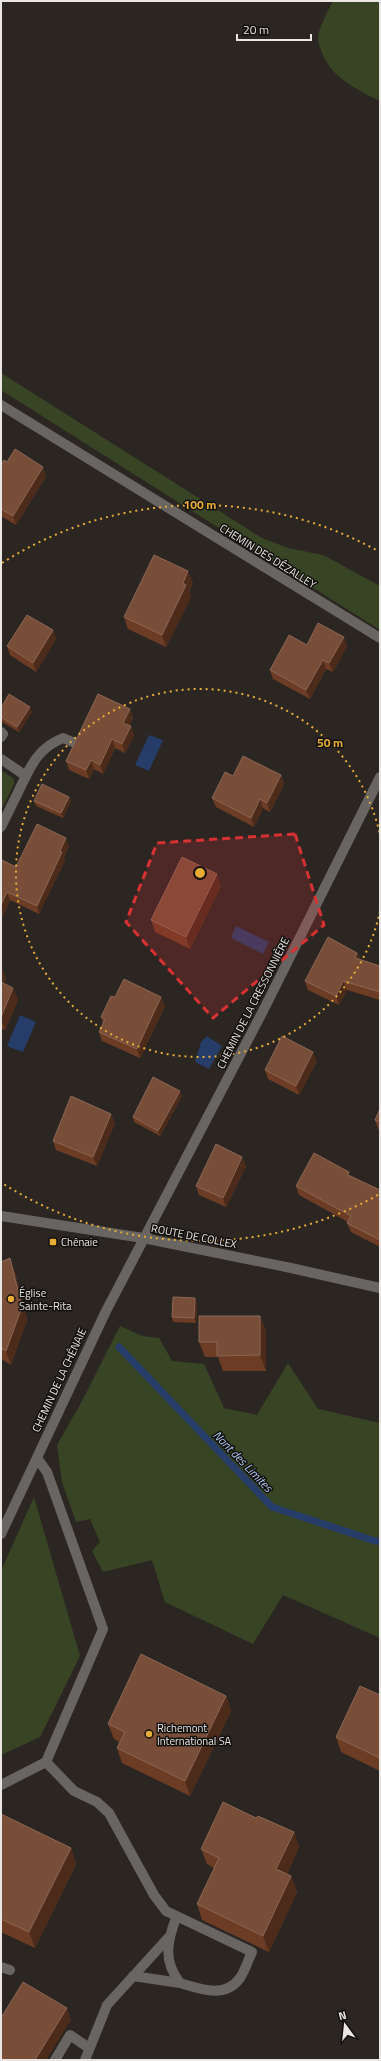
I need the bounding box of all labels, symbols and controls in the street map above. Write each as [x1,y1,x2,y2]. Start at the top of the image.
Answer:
scale bar [237,16,311,42]
text: 20 m [243,20,269,39]
text: 100 m [184,495,216,514]
street label: CHEMIN DES DÉZALLEY [217,520,319,592]
text: 50 m [317,733,343,752]
centre of rings [193,866,207,880]
street label: CHEMIN DE LA CRESSONNIÈRE [213,934,293,1072]
street label: ROUTE DE COLLEX [150,1220,238,1252]
place label: Chênaie [61,1234,98,1250]
marker: Chênaie [48,1237,58,1247]
place label: Église Sainte-Rita [19,1285,72,1314]
marker: Église Sainte-Rita [6,1294,16,1304]
street label: CHEMIN DE LA CHÊNAIE [28,1325,90,1435]
water label: Nant des Limites [209,1426,278,1497]
place label: Richemont International SA [157,1720,232,1749]
marker: Richemont International SA [144,1729,154,1739]
north arrow [325,2005,365,2045]
text: N [337,2007,348,2024]

